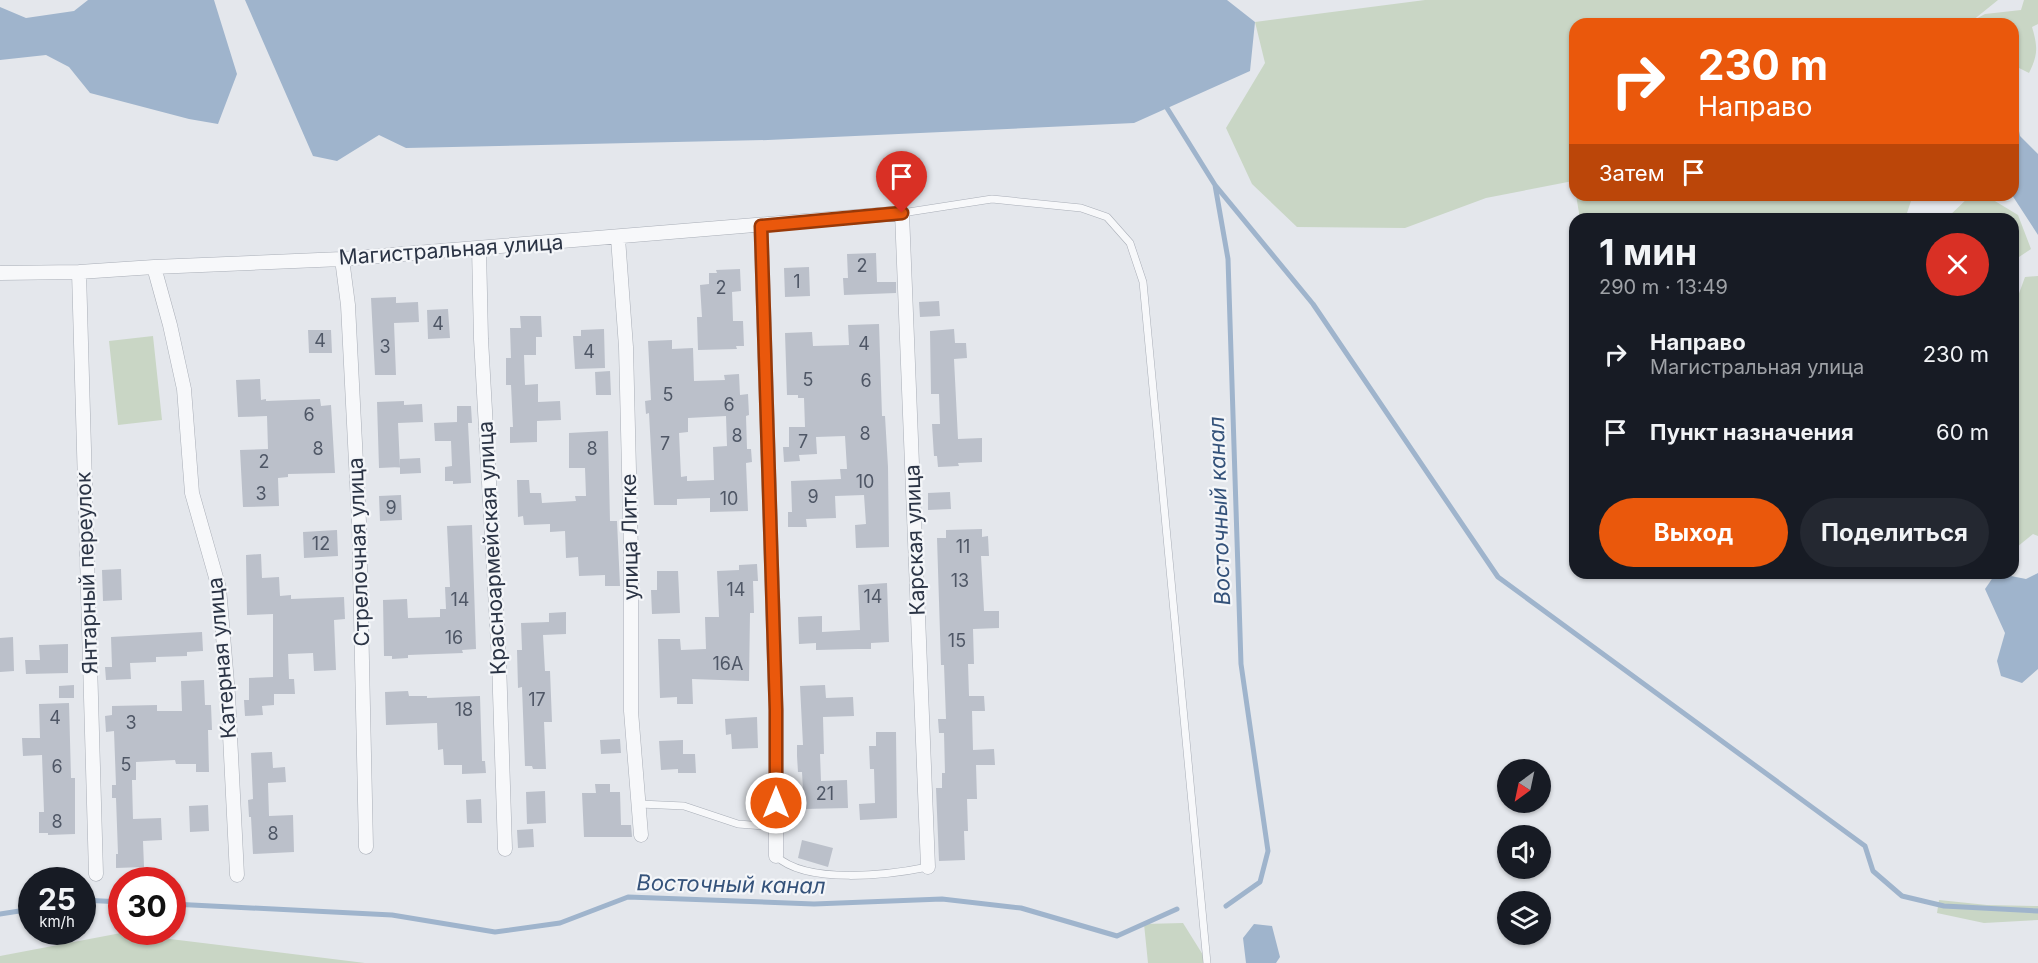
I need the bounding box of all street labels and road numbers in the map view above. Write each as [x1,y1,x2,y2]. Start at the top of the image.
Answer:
street label: Магистральная улица [338,229,564,270]
street label: Красноармейская улица [472,421,511,676]
street label: Стрелочная улица [343,457,374,647]
street label: Карская улица [899,464,930,616]
street label: Янтарный переулок [70,471,103,675]
street label: улица Литке [616,473,643,601]
street label: Катерная улица [202,576,241,740]

